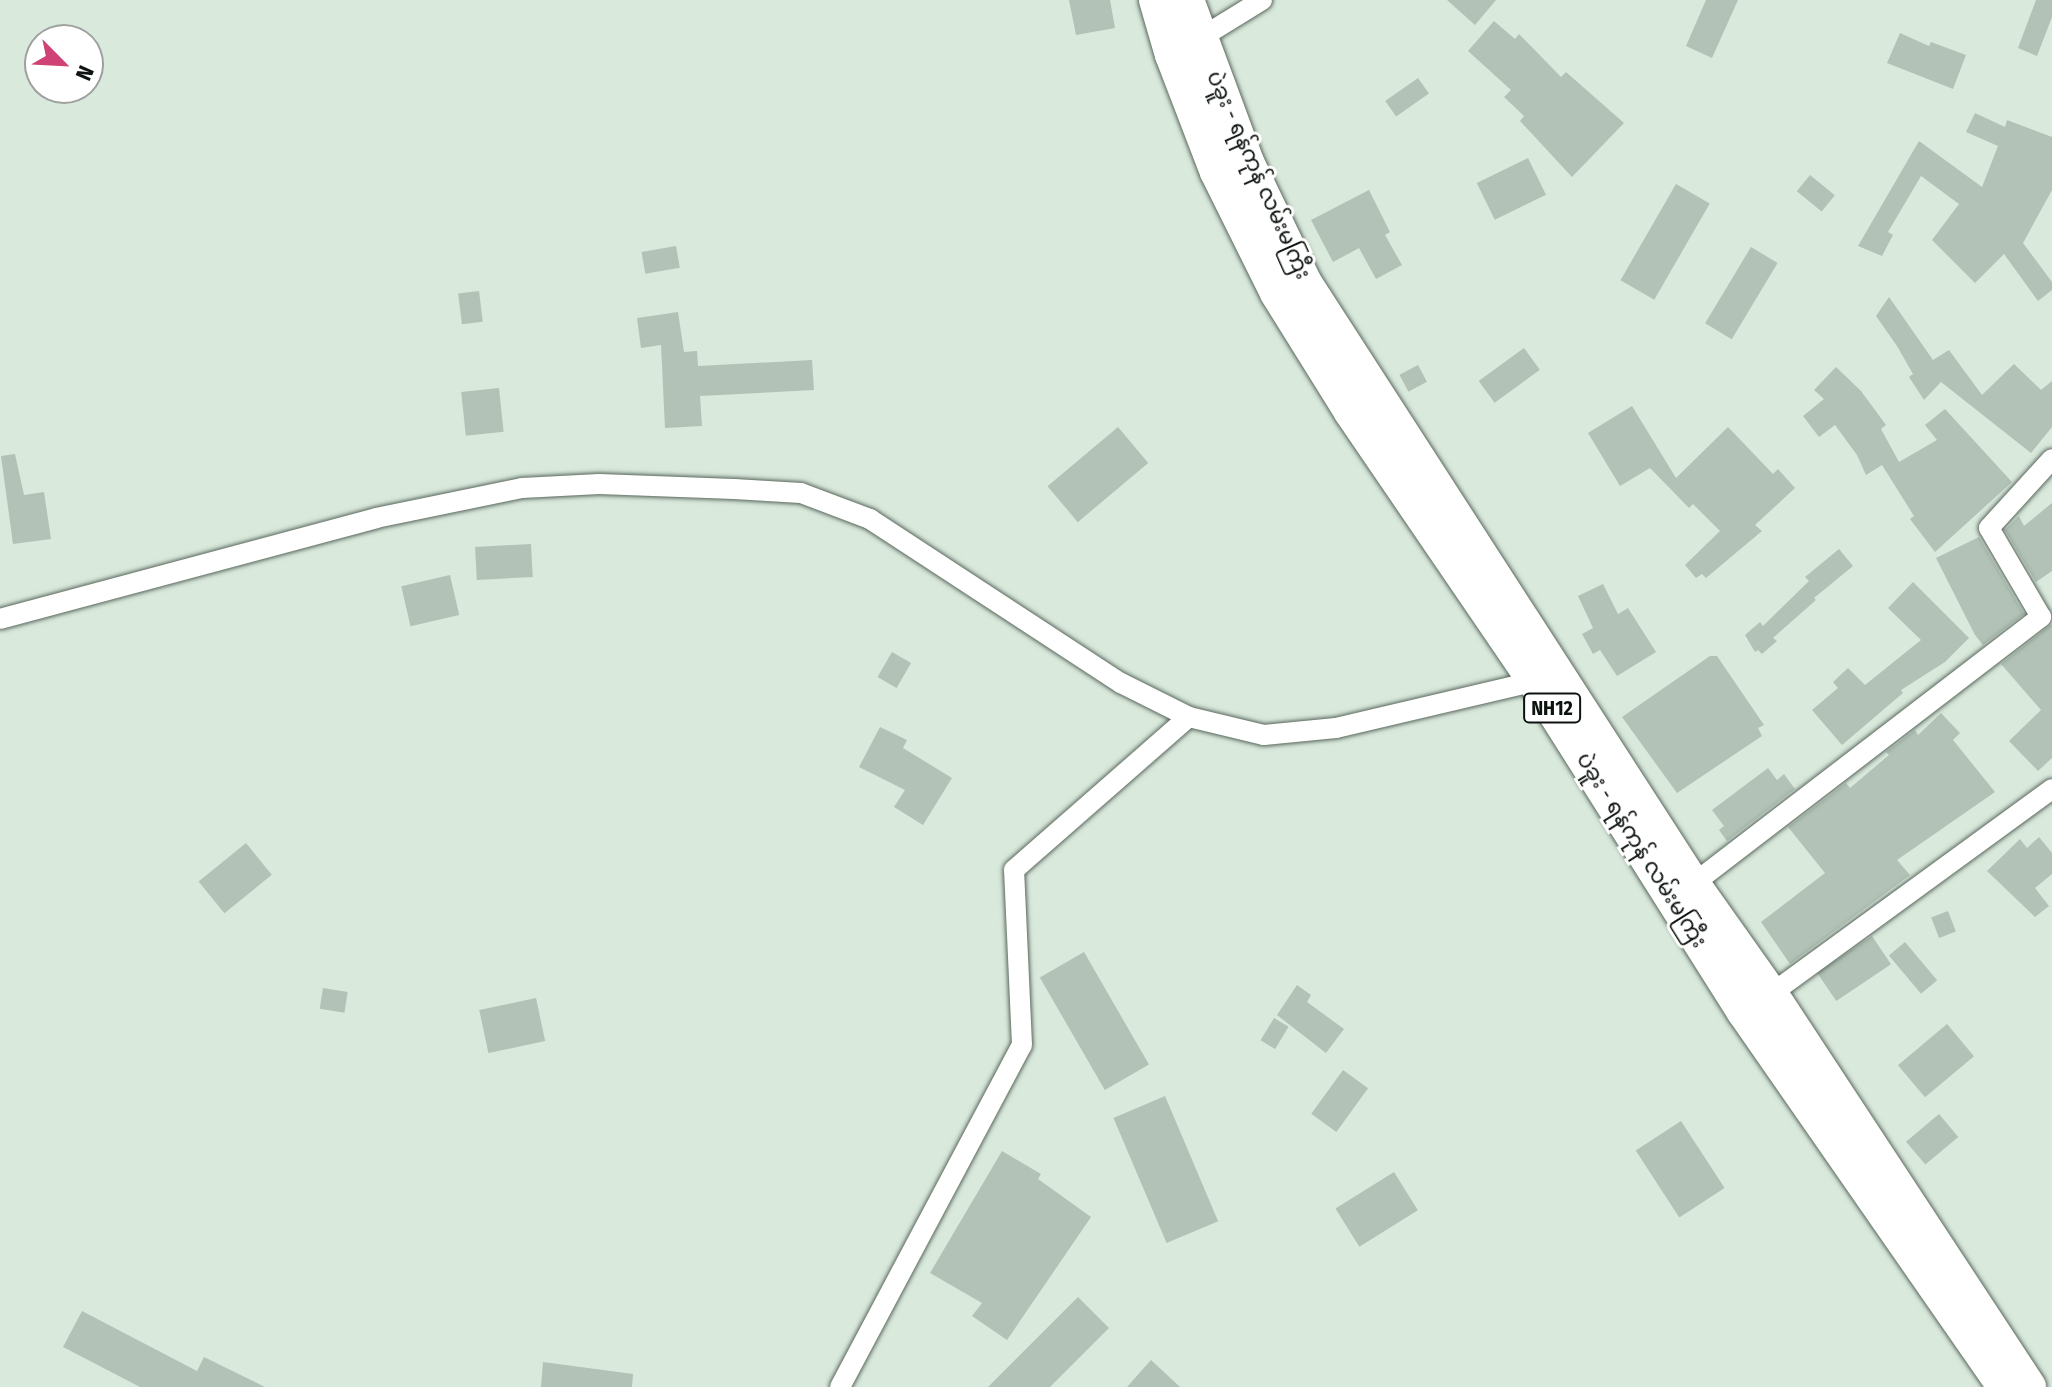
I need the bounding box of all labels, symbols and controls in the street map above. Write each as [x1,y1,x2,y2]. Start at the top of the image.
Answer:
north arrow [24,24,104,104]
text: N [70,62,100,85]
street label: ပဲခူး - ရန်ကုန် လမ်းမကြီး [1201,67,1317,283]
road number: NH12 [1522,692,1582,724]
street label: ပဲခူး - ရန်ကုန် လမ်းမကြီး [1571,747,1713,953]

